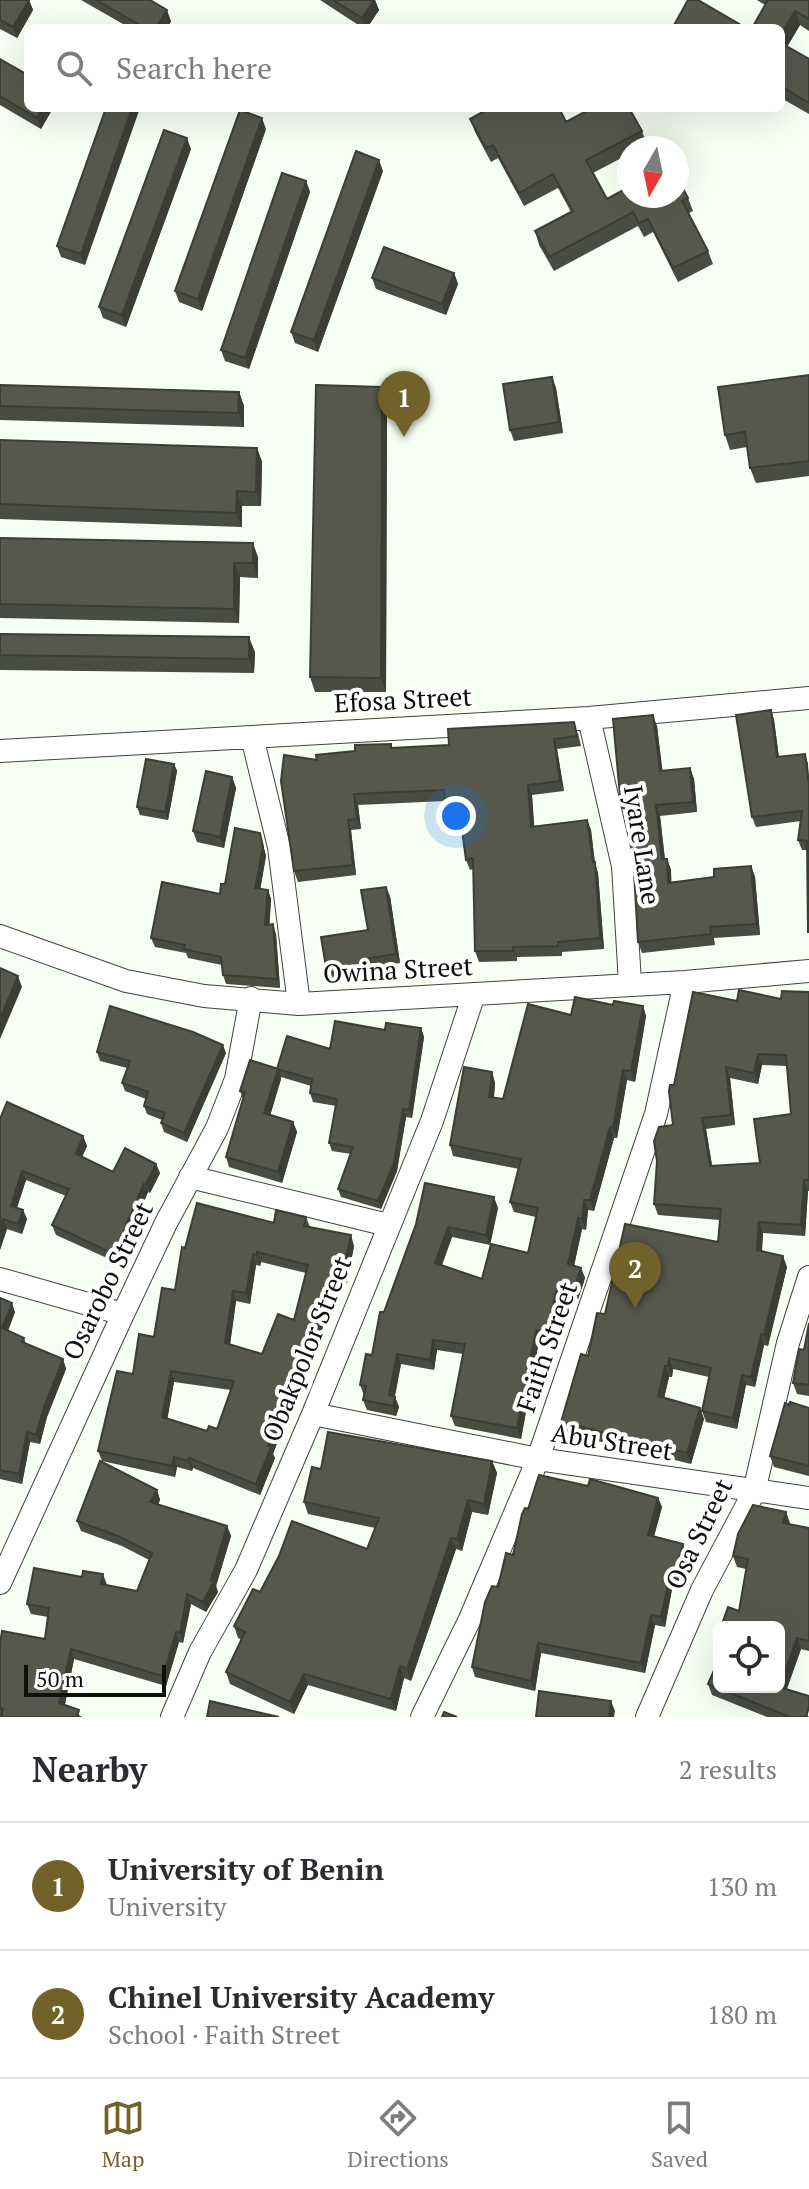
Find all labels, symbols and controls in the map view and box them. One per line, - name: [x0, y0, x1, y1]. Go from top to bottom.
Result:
- search box: [24, 24, 785, 112]
- icon: search: [52, 46, 96, 90]
- text: Search here: [116, 48, 272, 88]
- north arrow: [617, 136, 689, 208]
- pin: 1: [378, 371, 430, 437]
- street label: Efosa Street: [333, 678, 473, 720]
- street label: Iyare Lane: [617, 783, 669, 907]
- your location: [436, 796, 476, 836]
- street label: Owina Street: [322, 948, 474, 990]
- street label: Osarobo Street: [54, 1195, 160, 1365]
- pin: 2: [609, 1242, 661, 1308]
- street label: Obakpolor Street: [253, 1251, 359, 1446]
- street label: Faith Street: [508, 1277, 584, 1416]
- street label: Abu Street: [549, 1415, 676, 1467]
- street label: Osa Street: [657, 1472, 740, 1595]
- map controls: [713, 1621, 785, 1693]
- button: locate: [713, 1621, 785, 1693]
- scale bar: [24, 1661, 166, 1697]
- text: 50 m: [36, 1664, 84, 1693]
- text: Nearby: [32, 1747, 147, 1792]
- text: 2 results: [679, 1752, 777, 1786]
- text: University of Benin: [108, 1849, 384, 1889]
- text: 1: [51, 1869, 65, 1903]
- text: 130 m: [707, 1869, 777, 1903]
- text: University: [108, 1889, 226, 1923]
- text: Chinel University Academy: [108, 1977, 494, 2017]
- text: 2: [51, 1997, 65, 2031]
- text: 180 m: [707, 1997, 777, 2031]
- text: School · Faith Street: [108, 2017, 340, 2051]
- tab: Map: [101, 2096, 145, 2173]
- tab: Directions: [347, 2096, 449, 2173]
- tab: Saved: [651, 2096, 708, 2173]

